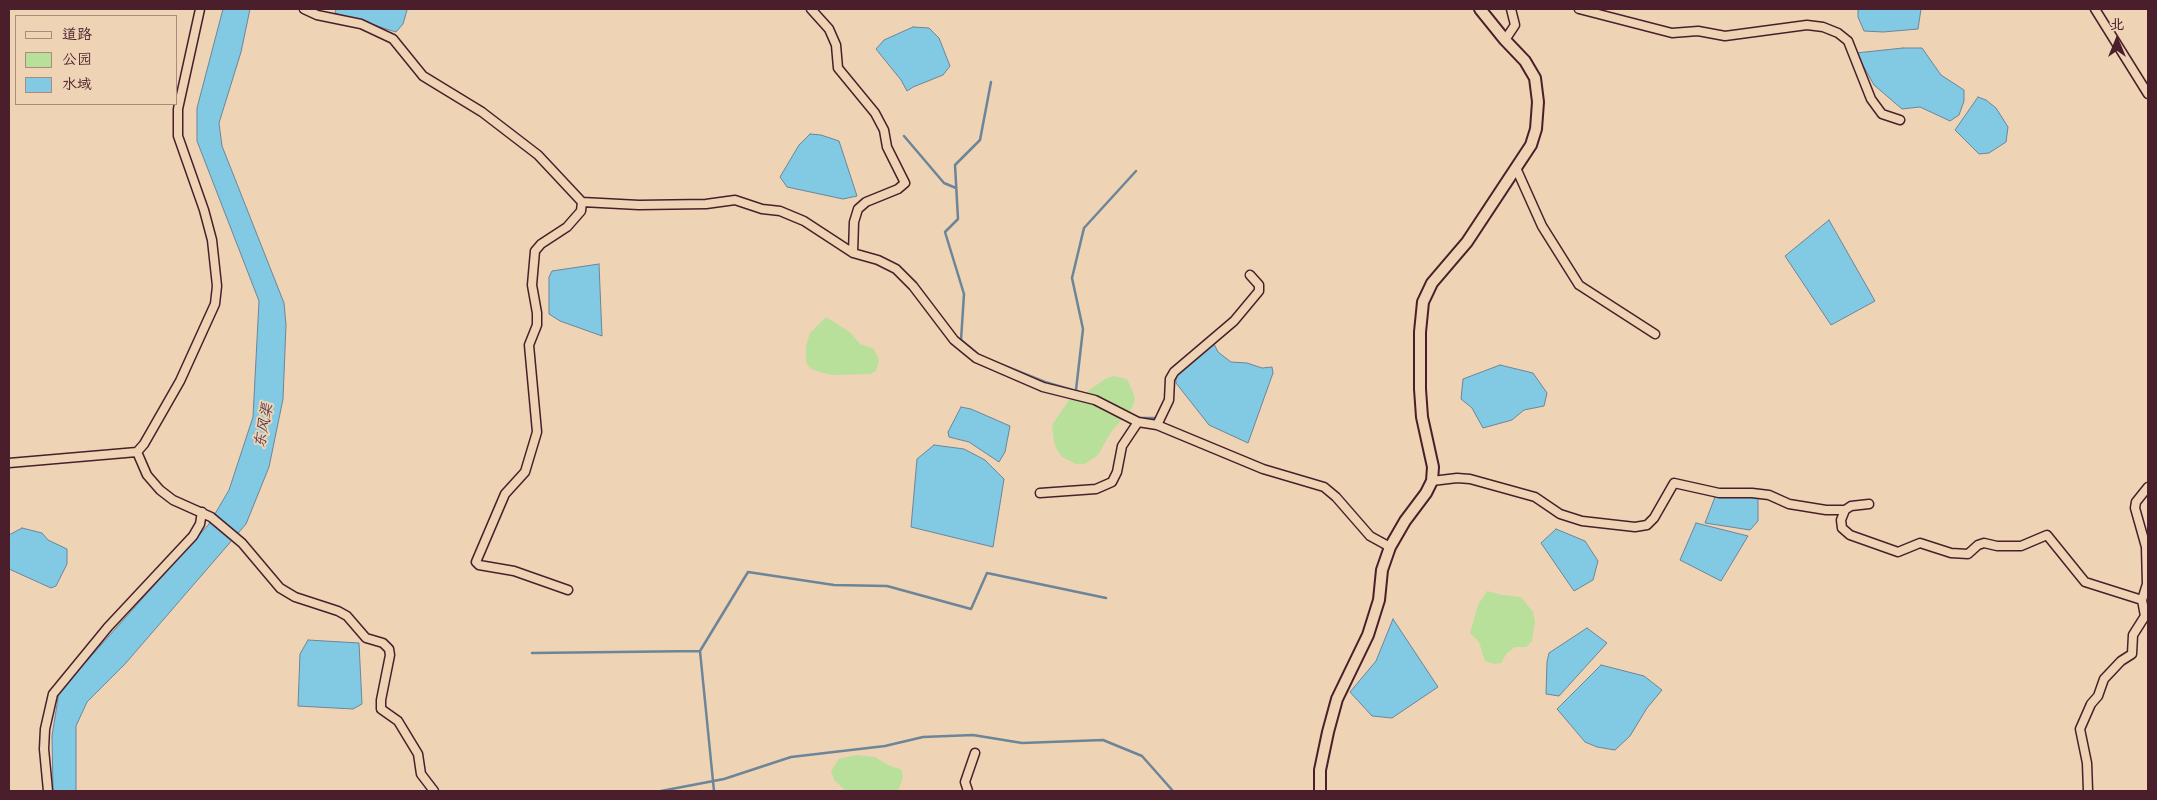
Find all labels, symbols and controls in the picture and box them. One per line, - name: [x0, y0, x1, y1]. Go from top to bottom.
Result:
- legend: [15, 15, 178, 105]
- north arrow: [2092, 15, 2142, 65]
- text: 北: [2110, 15, 2124, 35]
- text: 道路: [62, 24, 92, 45]
- text: 公园: [62, 49, 92, 70]
- text: 水域: [62, 74, 92, 95]
- water label: 东风渠: [252, 402, 278, 450]

